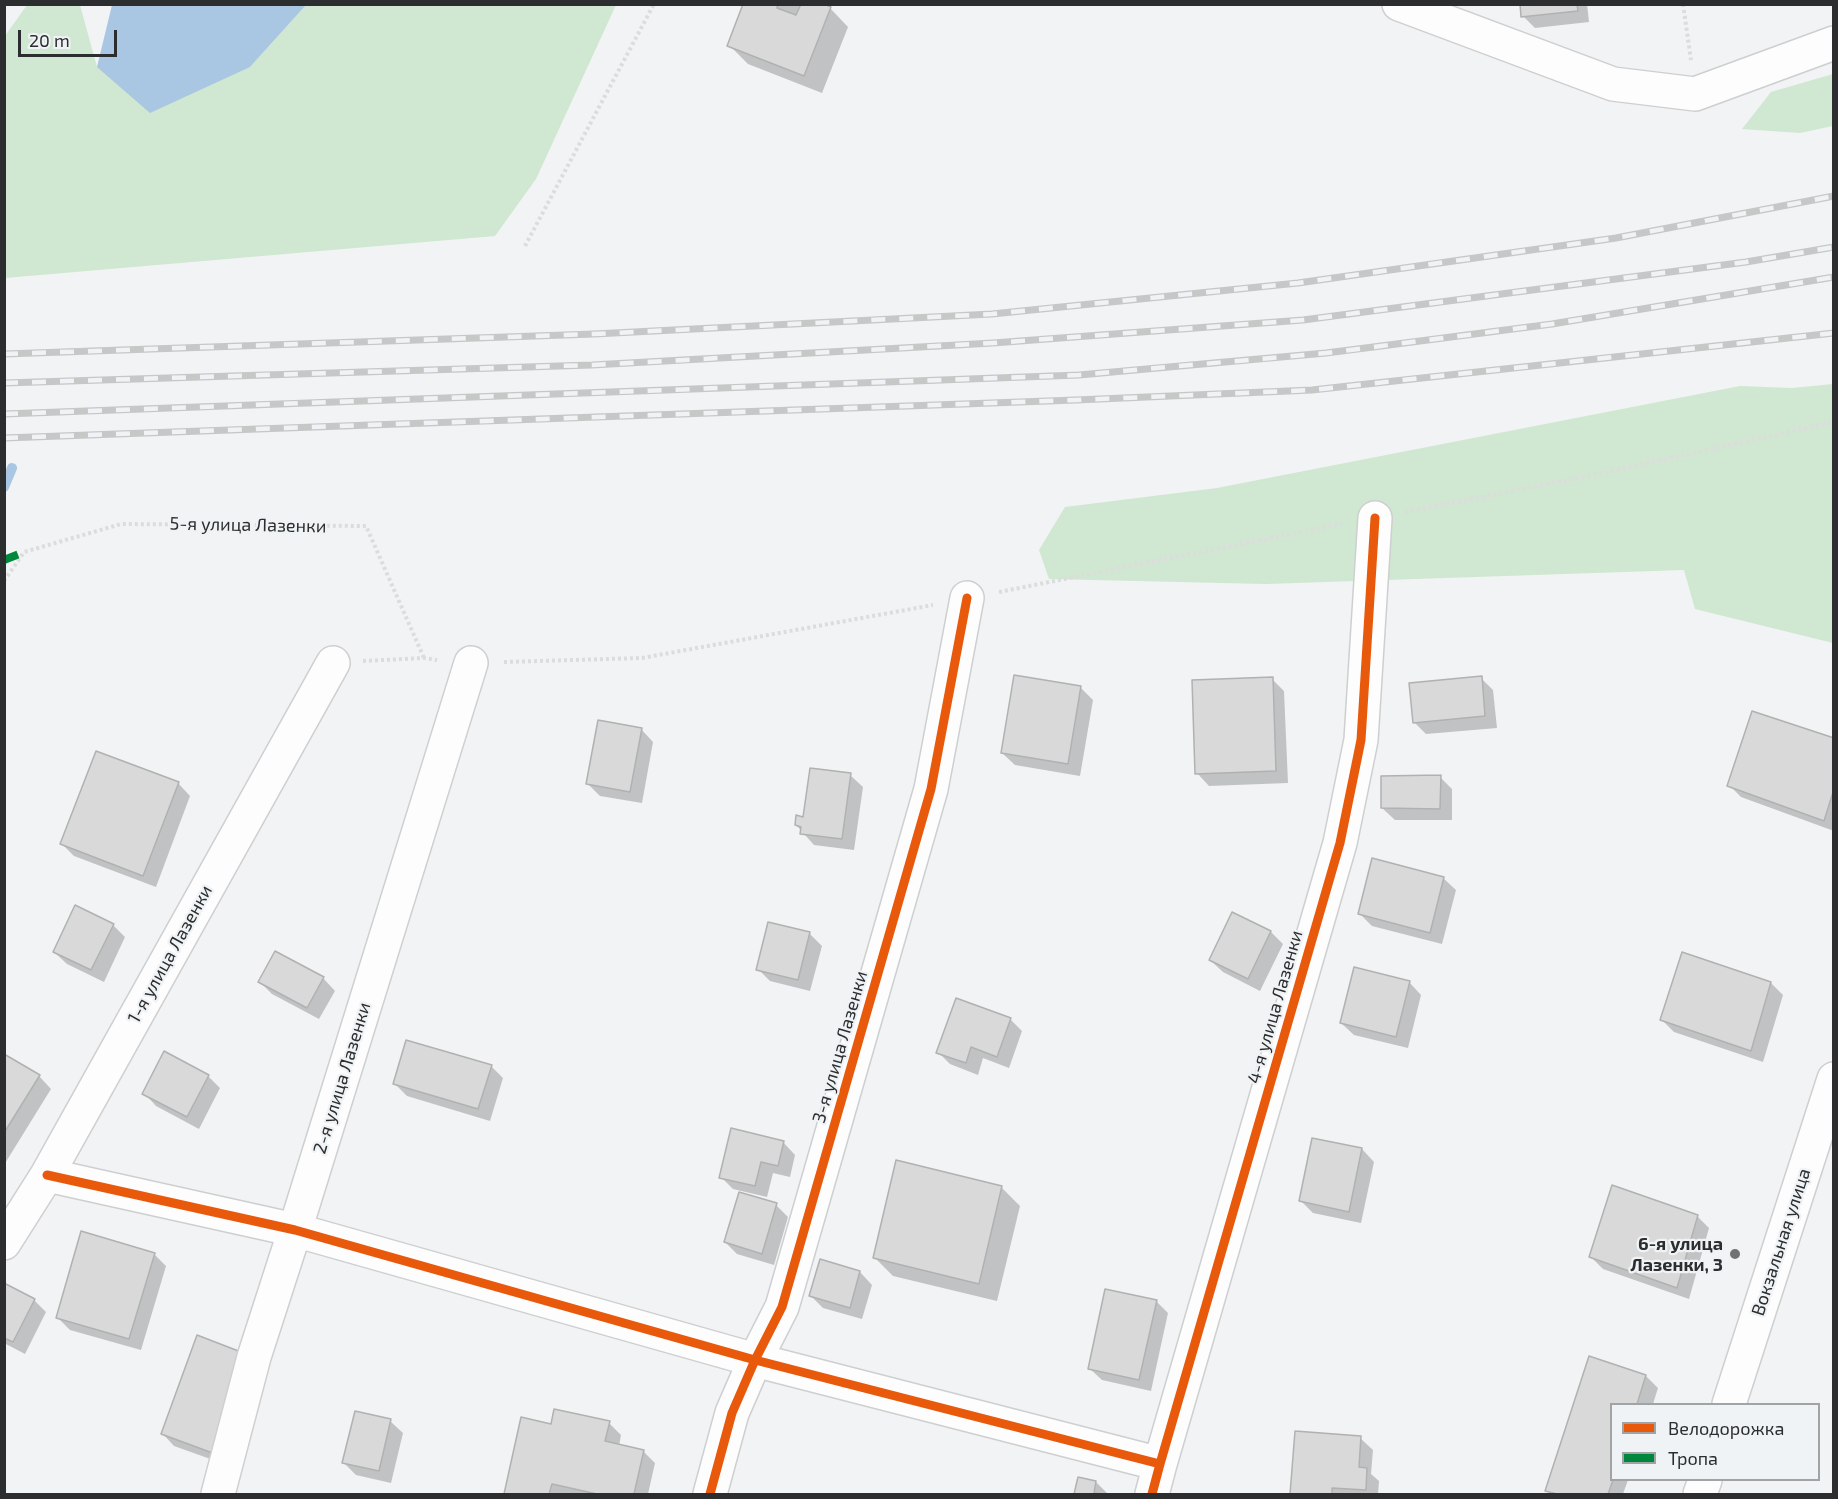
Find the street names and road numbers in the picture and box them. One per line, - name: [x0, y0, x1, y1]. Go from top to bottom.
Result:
- street label: 5-я улица Лазенки: [169, 513, 327, 537]
- street label: 1-я улица Лазенки: [123, 881, 217, 1027]
- street label: 4-я улица Лазенки: [1243, 928, 1307, 1086]
- street label: 3-я улица Лазенки: [808, 968, 872, 1126]
- street label: 2-я улица Лазенки: [309, 1000, 375, 1156]
- street label: Вокзальная улица: [1747, 1166, 1815, 1318]

